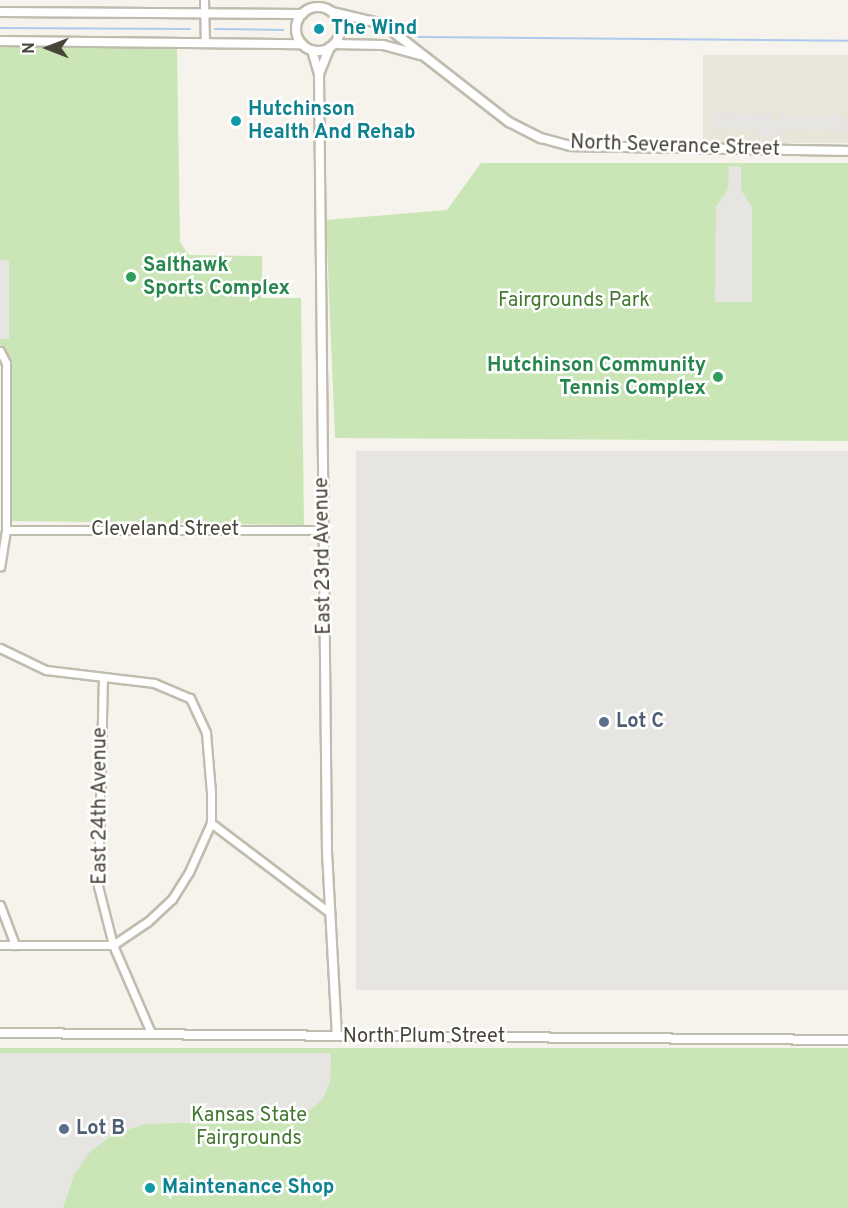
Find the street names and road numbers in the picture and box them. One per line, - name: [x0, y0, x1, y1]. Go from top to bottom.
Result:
- street label: North Severance Street: [570, 131, 780, 163]
- street label: East 23rd Avenue: [311, 477, 337, 635]
- street label: Cleveland Street: [91, 518, 239, 542]
- street label: East 24th Avenue: [89, 727, 113, 885]
- street label: North Plum Street: [343, 1025, 505, 1049]

